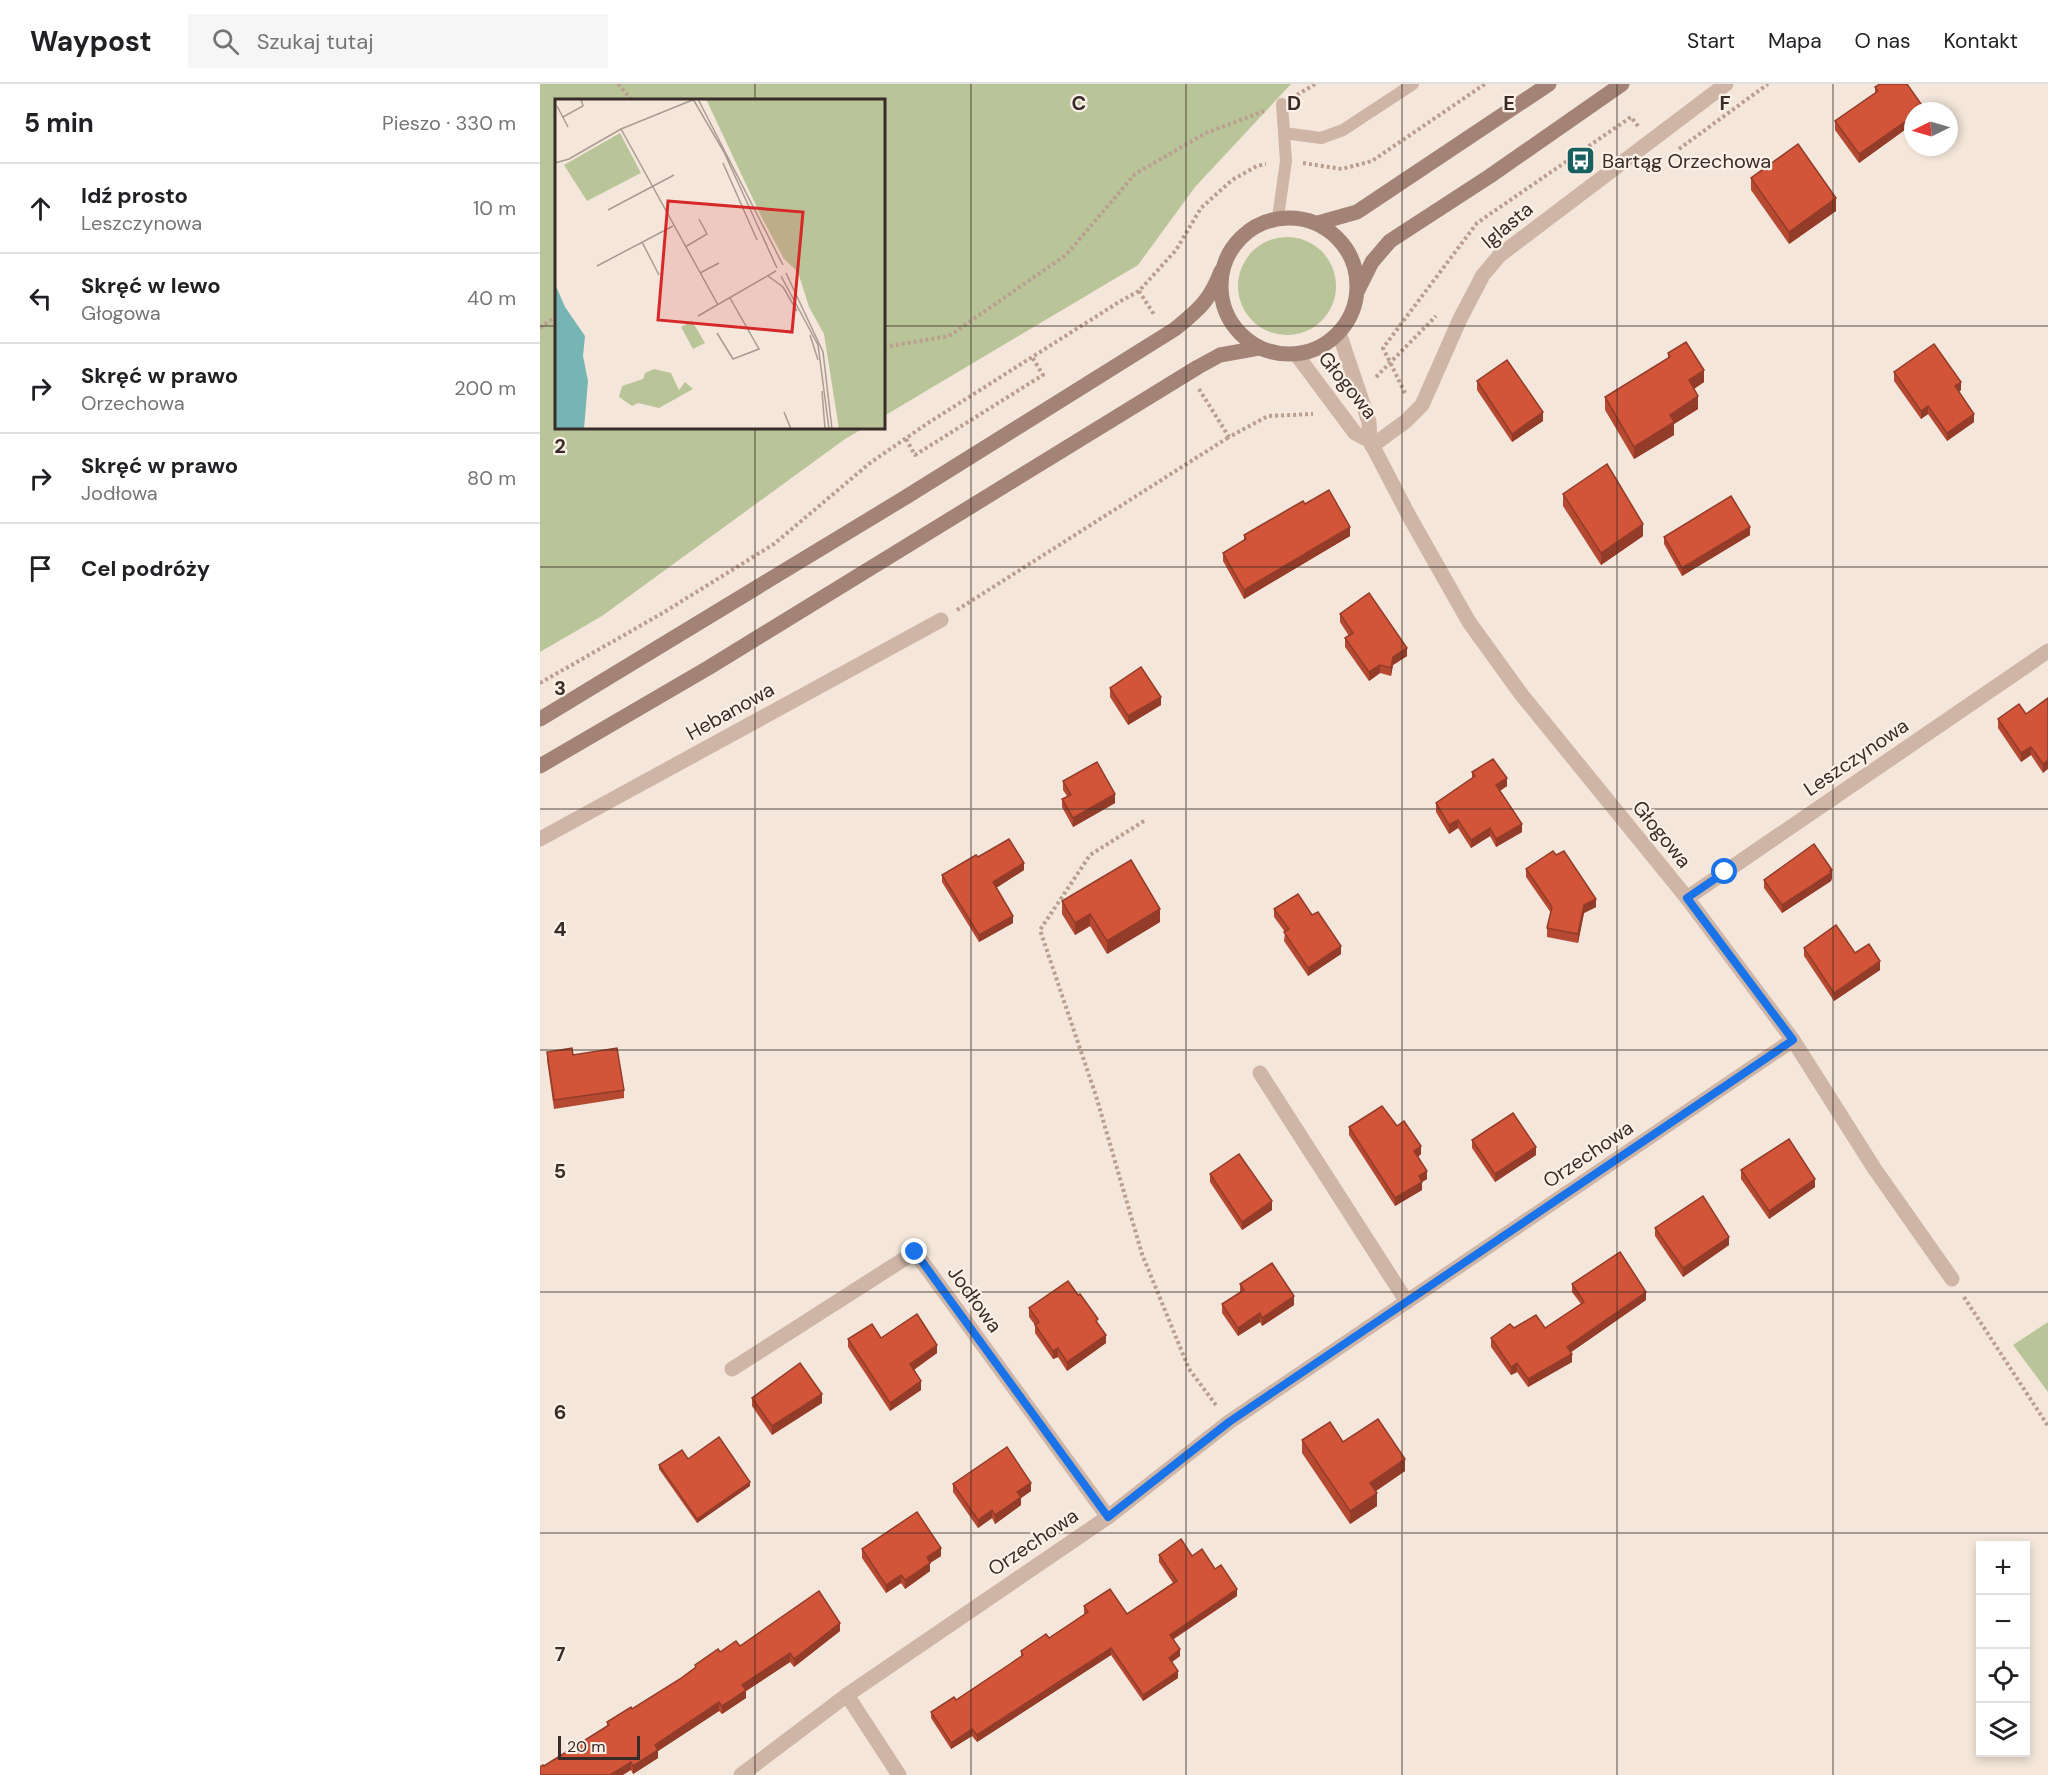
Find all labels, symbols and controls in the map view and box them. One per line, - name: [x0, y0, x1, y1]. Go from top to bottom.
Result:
- search box: [188, 14, 608, 68]
- text: Waypost: [30, 23, 152, 60]
- icon: search: [209, 25, 242, 58]
- text: Szukaj tutaj: [257, 27, 373, 56]
- text: Start: [1687, 27, 1735, 55]
- text: Mapa: [1768, 27, 1822, 55]
- text: O nas: [1855, 27, 1910, 55]
- text: Kontakt: [1943, 27, 2018, 55]
- text: C: [1072, 90, 1086, 116]
- text: D: [1287, 90, 1301, 116]
- text: E: [1503, 90, 1515, 116]
- text: F: [1719, 90, 1731, 116]
- inset map: [555, 99, 885, 429]
- north arrow: [1904, 102, 1958, 156]
- text: 5 min: [24, 106, 94, 140]
- text: Pieszo · 330 m: [382, 110, 516, 136]
- bus stop icon: Bartąg Orzechowa: [1565, 145, 1597, 177]
- place label: Bartąg Orzechowa: [1602, 148, 1771, 174]
- text: Idź prosto: [81, 181, 188, 210]
- icon: ahead: [24, 192, 57, 225]
- text: 10 m: [473, 195, 516, 221]
- street label: Iglasta: [1476, 196, 1538, 254]
- text: Leszczynowa: [81, 210, 202, 236]
- text: Skręć w lewo: [81, 271, 221, 300]
- icon: left: [24, 282, 57, 315]
- text: 40 m: [467, 285, 516, 311]
- text: Głogowa: [81, 300, 161, 326]
- street label: Głogowa: [1313, 346, 1383, 424]
- text: Skręć w prawo: [81, 361, 238, 390]
- icon: right: [24, 372, 57, 405]
- text: 200 m: [454, 375, 516, 401]
- text: Orzechowa: [81, 390, 185, 416]
- text: 2: [554, 433, 566, 459]
- text: Skręć w prawo: [81, 451, 238, 480]
- icon: right: [24, 462, 57, 495]
- text: 80 m: [467, 465, 516, 491]
- text: Jodłowa: [81, 480, 158, 506]
- icon: arrive: [24, 552, 57, 585]
- text: Cel podróży: [81, 554, 210, 583]
- text: 3: [554, 675, 566, 701]
- street label: Hebanowa: [681, 676, 779, 746]
- street label: Leszczynowa: [1799, 712, 1913, 802]
- street label: Głogowa: [1627, 795, 1697, 873]
- route start: [1711, 858, 1737, 884]
- text: 4: [554, 916, 567, 942]
- street label: Orzechowa: [1538, 1114, 1638, 1194]
- text: 5: [554, 1158, 566, 1184]
- route end: [901, 1238, 927, 1264]
- street label: Jodłowa: [942, 1260, 1008, 1338]
- text: 6: [554, 1399, 566, 1425]
- street label: Orzechowa: [983, 1502, 1083, 1582]
- map controls: [1976, 1541, 2030, 1757]
- button: +: [1976, 1541, 2030, 1595]
- button: −: [1976, 1595, 2030, 1649]
- text: 7: [555, 1641, 566, 1667]
- button: locate: [1976, 1649, 2030, 1703]
- button: layers: [1976, 1703, 2030, 1757]
- scale bar: [558, 1733, 640, 1760]
- text: 20 m: [567, 1736, 606, 1757]

